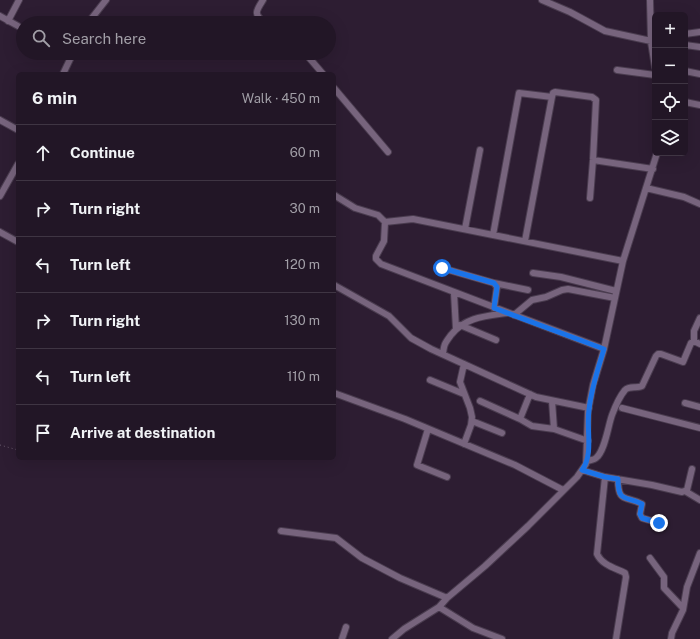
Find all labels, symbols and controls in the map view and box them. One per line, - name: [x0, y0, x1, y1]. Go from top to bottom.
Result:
- map controls: [652, 12, 688, 156]
- button: +: [652, 12, 688, 48]
- search box: [16, 16, 336, 60]
- icon: search: [30, 27, 52, 49]
- text: Search here: [62, 30, 146, 47]
- button: −: [652, 48, 688, 84]
- button: locate: [652, 84, 688, 120]
- text: 6 min: [32, 88, 77, 108]
- text: Walk · 450 m: [242, 91, 320, 106]
- button: layers: [652, 120, 688, 156]
- icon: ahead: [32, 142, 54, 164]
- text: Continue: [70, 144, 135, 161]
- text: 60 m: [290, 145, 320, 160]
- icon: right: [32, 198, 54, 220]
- text: Turn right: [70, 200, 140, 217]
- text: 30 m: [290, 201, 320, 216]
- icon: left: [32, 254, 54, 276]
- text: Turn left: [70, 256, 131, 273]
- text: 120 m: [285, 257, 320, 272]
- route start: [433, 259, 451, 277]
- icon: right: [32, 310, 54, 332]
- text: Turn right: [70, 312, 140, 329]
- text: 130 m: [284, 313, 320, 328]
- icon: left: [32, 366, 54, 388]
- text: Turn left: [70, 368, 131, 385]
- text: 110 m: [287, 369, 320, 384]
- icon: arrive: [32, 422, 54, 444]
- text: Arrive at destination: [70, 424, 215, 441]
- route end: [650, 514, 668, 532]

